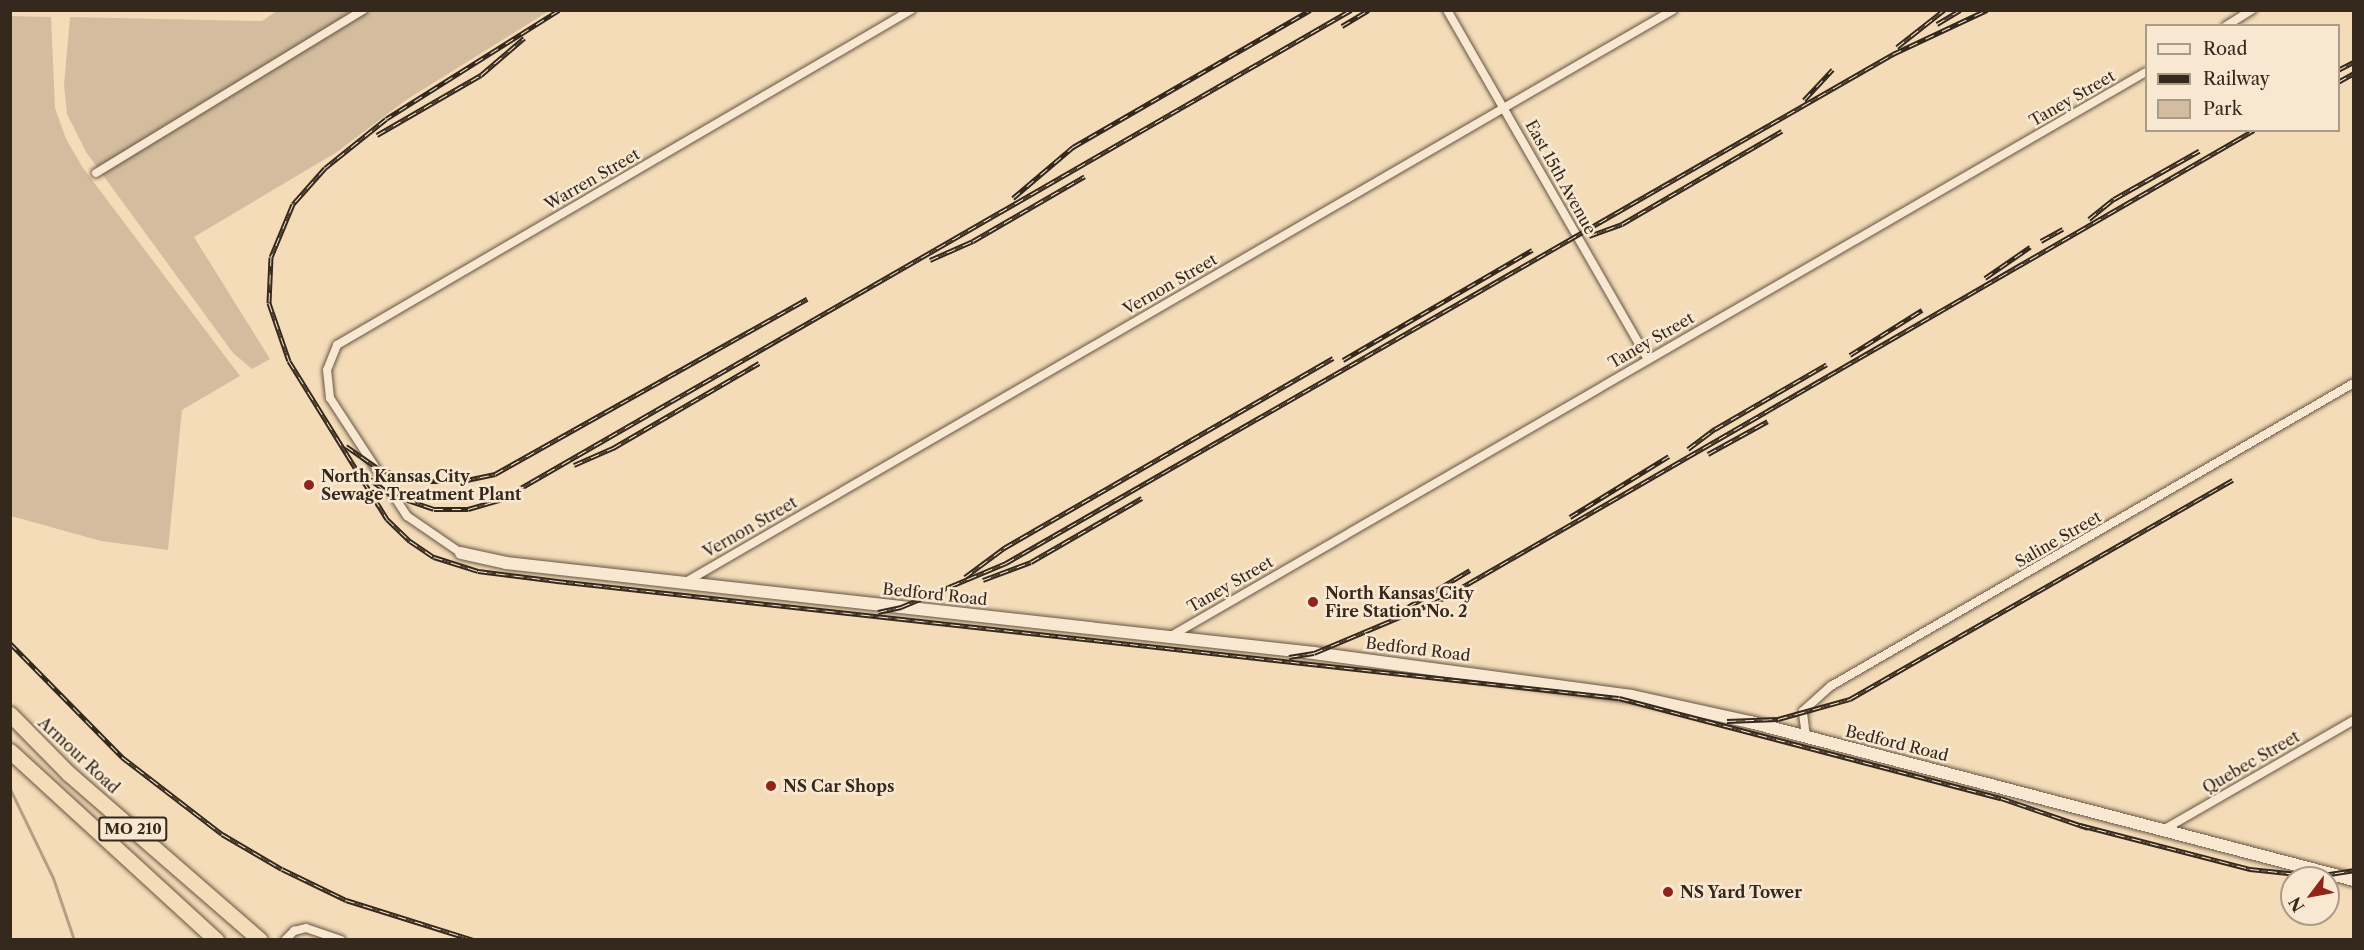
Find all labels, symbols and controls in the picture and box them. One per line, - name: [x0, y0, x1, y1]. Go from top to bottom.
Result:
- legend: [2145, 24, 2340, 132]
- text: Road: [2203, 38, 2248, 60]
- street label: Taney Street: [2026, 66, 2118, 130]
- text: Railway: [2203, 68, 2270, 90]
- text: Park: [2203, 98, 2242, 120]
- street label: East 15th Avenue: [1521, 116, 1601, 238]
- street label: Warren Street: [541, 144, 643, 214]
- street label: Vernon Street: [1120, 249, 1220, 319]
- street label: Taney Street: [1605, 308, 1697, 372]
- place label: North Kansas City Sewage Treatment Plant: [321, 466, 522, 504]
- marker: North Kansas City Sewage Treatment Plant: [302, 478, 316, 492]
- street label: Vernon Street: [700, 492, 800, 562]
- street label: Saline Street: [2012, 507, 2104, 571]
- street label: Taney Street: [1184, 552, 1276, 616]
- street label: Bedford Road: [882, 579, 988, 609]
- place label: North Kansas City Fire Station No. 2: [1325, 583, 1474, 621]
- marker: North Kansas City Fire Station No. 2: [1306, 595, 1320, 609]
- street label: Bedford Road: [1365, 633, 1471, 665]
- street label: Armour Road: [35, 713, 123, 797]
- street label: Bedford Road: [1844, 721, 1950, 765]
- street label: Quebec Street: [2199, 727, 2303, 797]
- place label: NS Car Shops: [783, 776, 895, 796]
- marker: NS Car Shops: [764, 779, 778, 793]
- road number: MO 210: [97, 817, 169, 841]
- north arrow: [2280, 866, 2340, 926]
- place label: NS Yard Tower: [1680, 882, 1803, 902]
- marker: NS Yard Tower: [1661, 885, 1675, 899]
- text: N: [2284, 893, 2309, 916]

